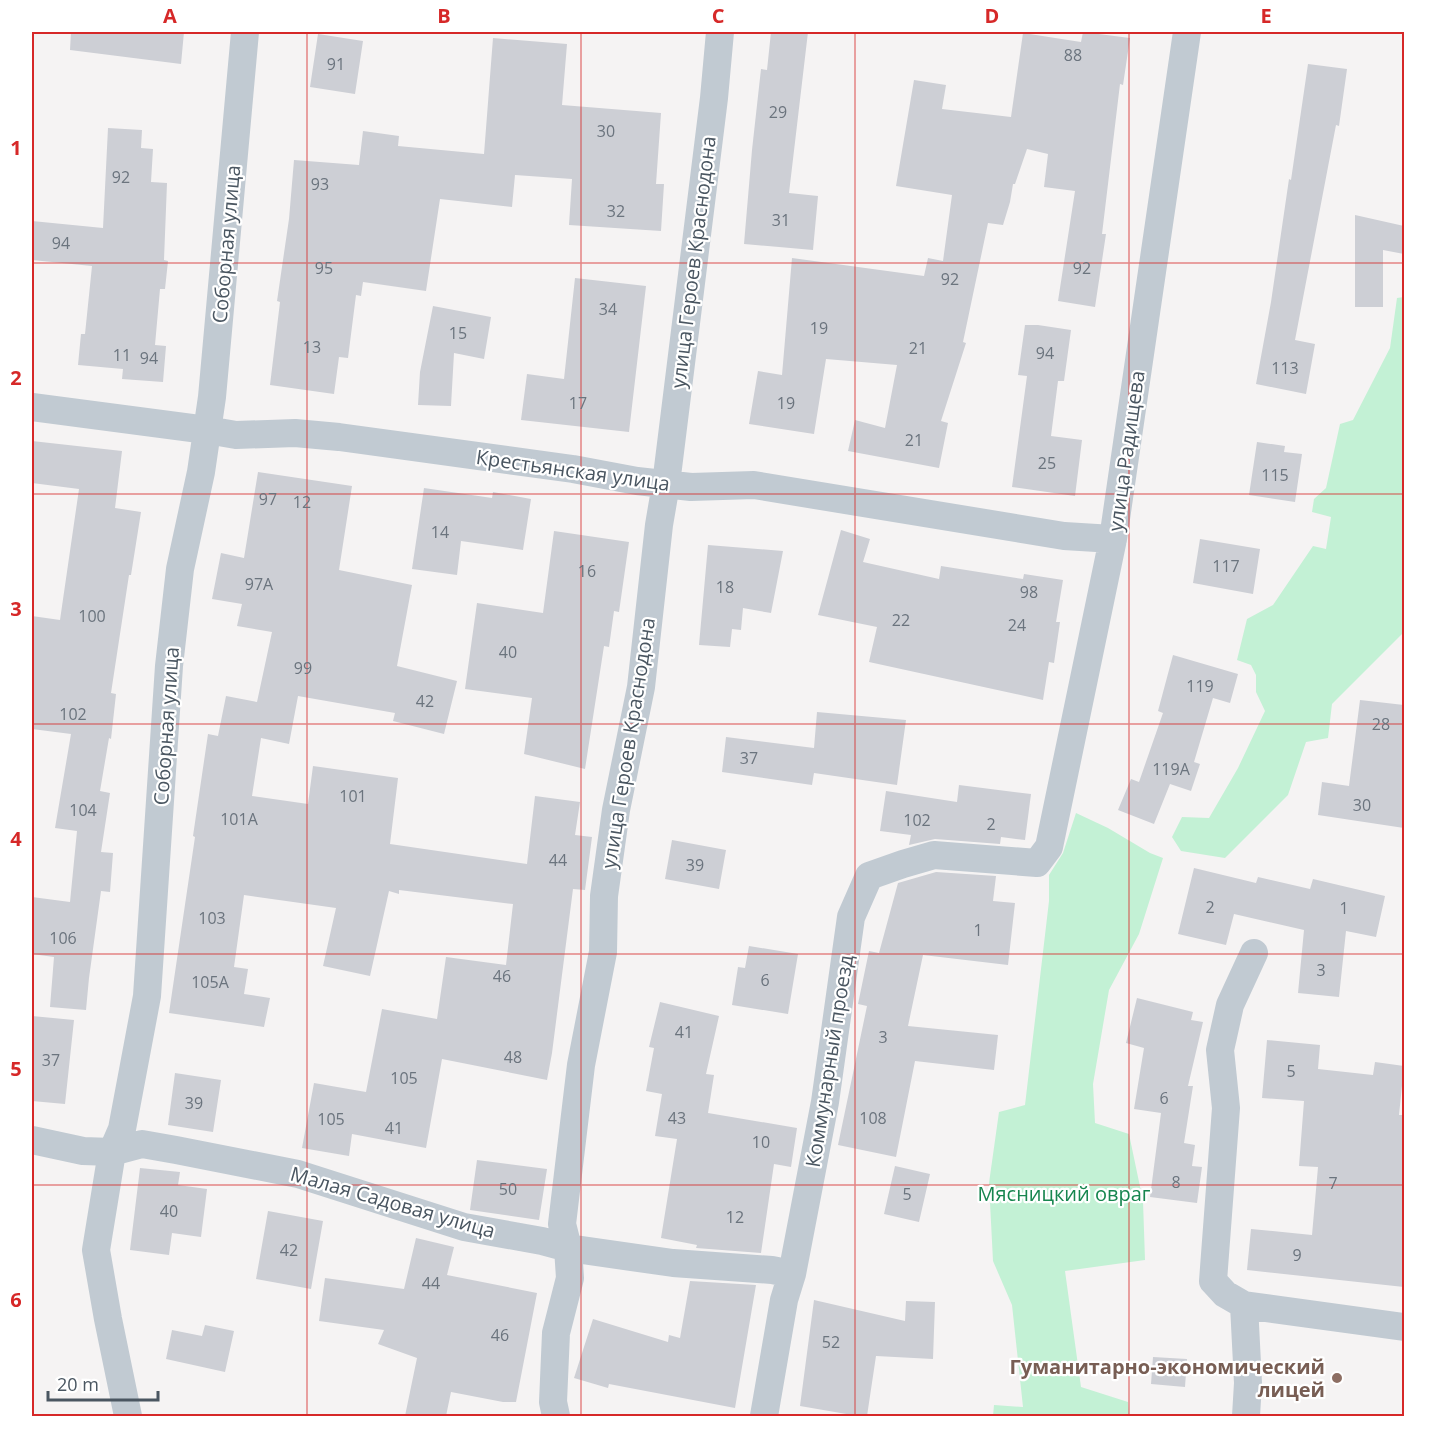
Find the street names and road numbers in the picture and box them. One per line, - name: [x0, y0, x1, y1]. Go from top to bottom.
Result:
- street label: улица Героев Краснодона: [664, 134, 722, 390]
- street label: Соборная улица: [206, 164, 246, 324]
- street label: улица Радищева: [1101, 369, 1151, 533]
- street label: Крестьянская улица: [474, 443, 672, 497]
- street label: улица Героев Краснодона: [595, 615, 661, 871]
- street label: Соборная улица: [147, 646, 185, 806]
- street label: Коммунарный проезд: [799, 952, 859, 1169]
- street label: Малая Садовая улица: [287, 1160, 499, 1244]

